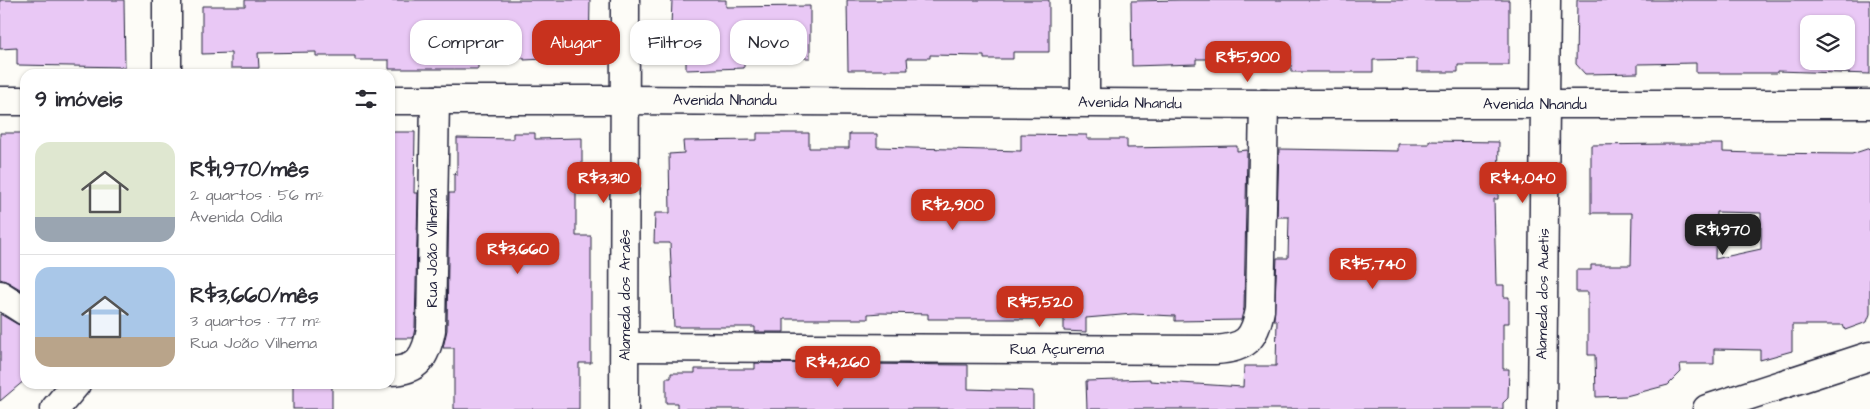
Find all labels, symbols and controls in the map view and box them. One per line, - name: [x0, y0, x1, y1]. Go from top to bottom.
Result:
- map controls: [1800, 15, 1855, 70]
- button: layers: [1800, 15, 1855, 70]
- chip: Comprar: [410, 20, 522, 65]
- chip: Alugar: [532, 20, 620, 65]
- chip: Filtros: [630, 20, 720, 65]
- chip: Novo: [730, 20, 807, 65]
- pin: R$5,900: [1202, 41, 1294, 83]
- text: R$5,900: [1216, 46, 1280, 68]
- text: 9 imóveis: [35, 85, 123, 114]
- icon: filters: [352, 85, 380, 113]
- street label: Avenida Nhandu: [673, 90, 777, 111]
- street label: Avenida Nhandu: [1078, 92, 1182, 114]
- street label: Avenida Nhandu: [1483, 94, 1587, 115]
- text: R$1,970/mês: [190, 155, 309, 184]
- icon: home: [75, 162, 135, 222]
- pin: R$3,310: [558, 162, 650, 204]
- pin: R$4,040: [1477, 162, 1569, 204]
- text: R$3,310: [578, 167, 630, 189]
- text: R$4,040: [1490, 167, 1556, 189]
- text: 2 quartos · 56 m²: [190, 184, 324, 206]
- street label: Rua João Vilhema: [422, 188, 443, 308]
- pin: R$2,900: [907, 188, 999, 231]
- text: R$2,900: [922, 194, 984, 216]
- text: Avenida Odila: [190, 206, 282, 228]
- pin: R$1,970: [1677, 214, 1769, 256]
- text: R$1,970: [1696, 219, 1750, 241]
- street label: Alameda dos Auetis: [1531, 228, 1555, 360]
- street label: Alameda dos Araês: [615, 229, 636, 361]
- pin: R$3,660: [472, 232, 564, 275]
- text: R$3,660: [487, 238, 549, 260]
- pin: R$5,740: [1327, 248, 1419, 290]
- text: R$5,740: [1340, 253, 1406, 275]
- text: R$3,660/mês: [190, 281, 318, 310]
- pin: R$5,520: [994, 286, 1086, 328]
- icon: home: [75, 287, 135, 347]
- text: R$5,520: [1007, 291, 1073, 313]
- text: 3 quartos · 77 m²: [190, 310, 321, 332]
- text: Rua João Vilhema: [190, 332, 317, 354]
- street label: Rua Açurema: [1010, 339, 1105, 360]
- pin: R$4,260: [792, 346, 884, 388]
- text: R$4,260: [806, 351, 870, 373]

